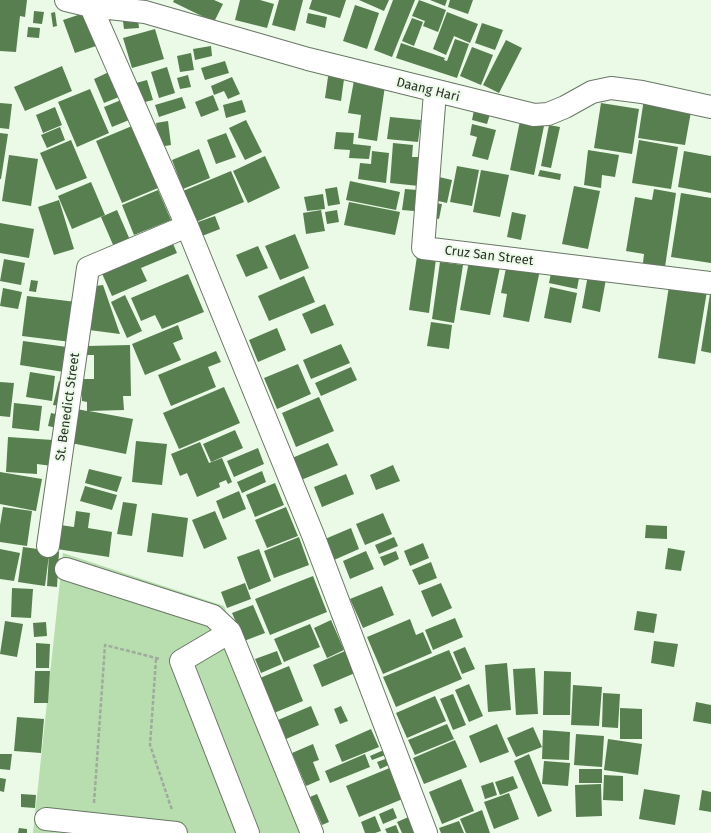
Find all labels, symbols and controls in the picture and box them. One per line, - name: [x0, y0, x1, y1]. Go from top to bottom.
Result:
- street label: Daang Hari: [395, 75, 461, 105]
- street label: Cruz San Street: [444, 243, 534, 269]
- street label: St. Benedict Street: [53, 352, 83, 462]

